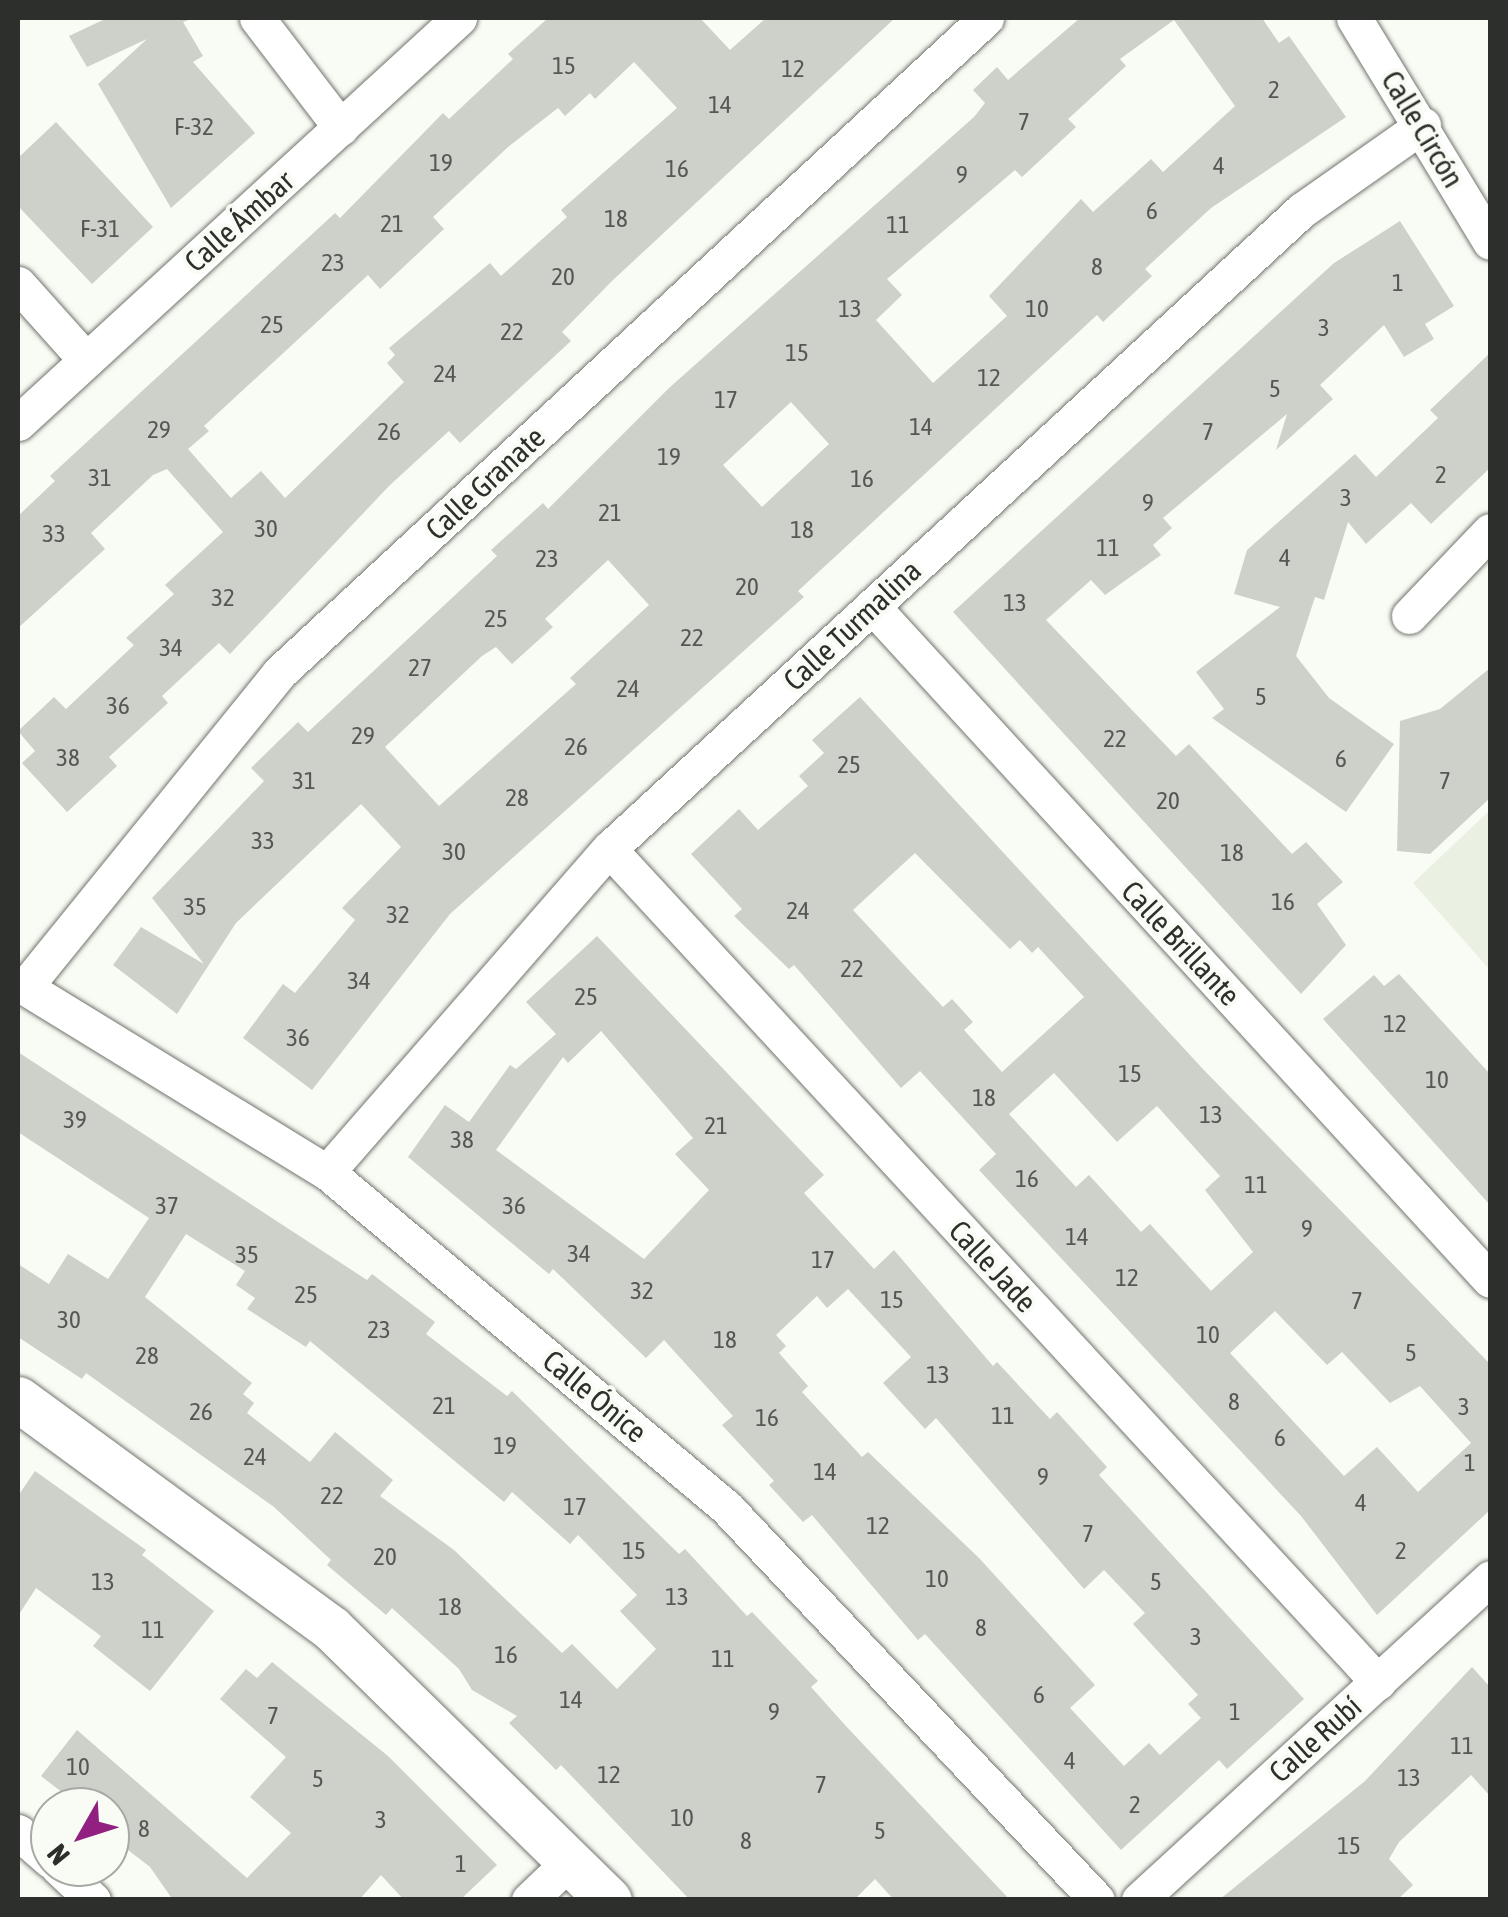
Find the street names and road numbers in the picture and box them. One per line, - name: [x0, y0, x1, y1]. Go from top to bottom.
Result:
- street label: Calle Circón: [1374, 64, 1472, 194]
- street label: Calle Ámbar: [177, 163, 301, 279]
- street label: Calle Granate: [418, 419, 552, 547]
- street label: Calle Turmalina: [776, 552, 928, 698]
- street label: Calle Brillante: [1114, 873, 1248, 1013]
- street label: Calle Jade: [942, 1213, 1044, 1319]
- street label: Calle Ónice: [536, 1342, 654, 1450]
- street label: Calle Rubí: [1262, 1688, 1368, 1790]

